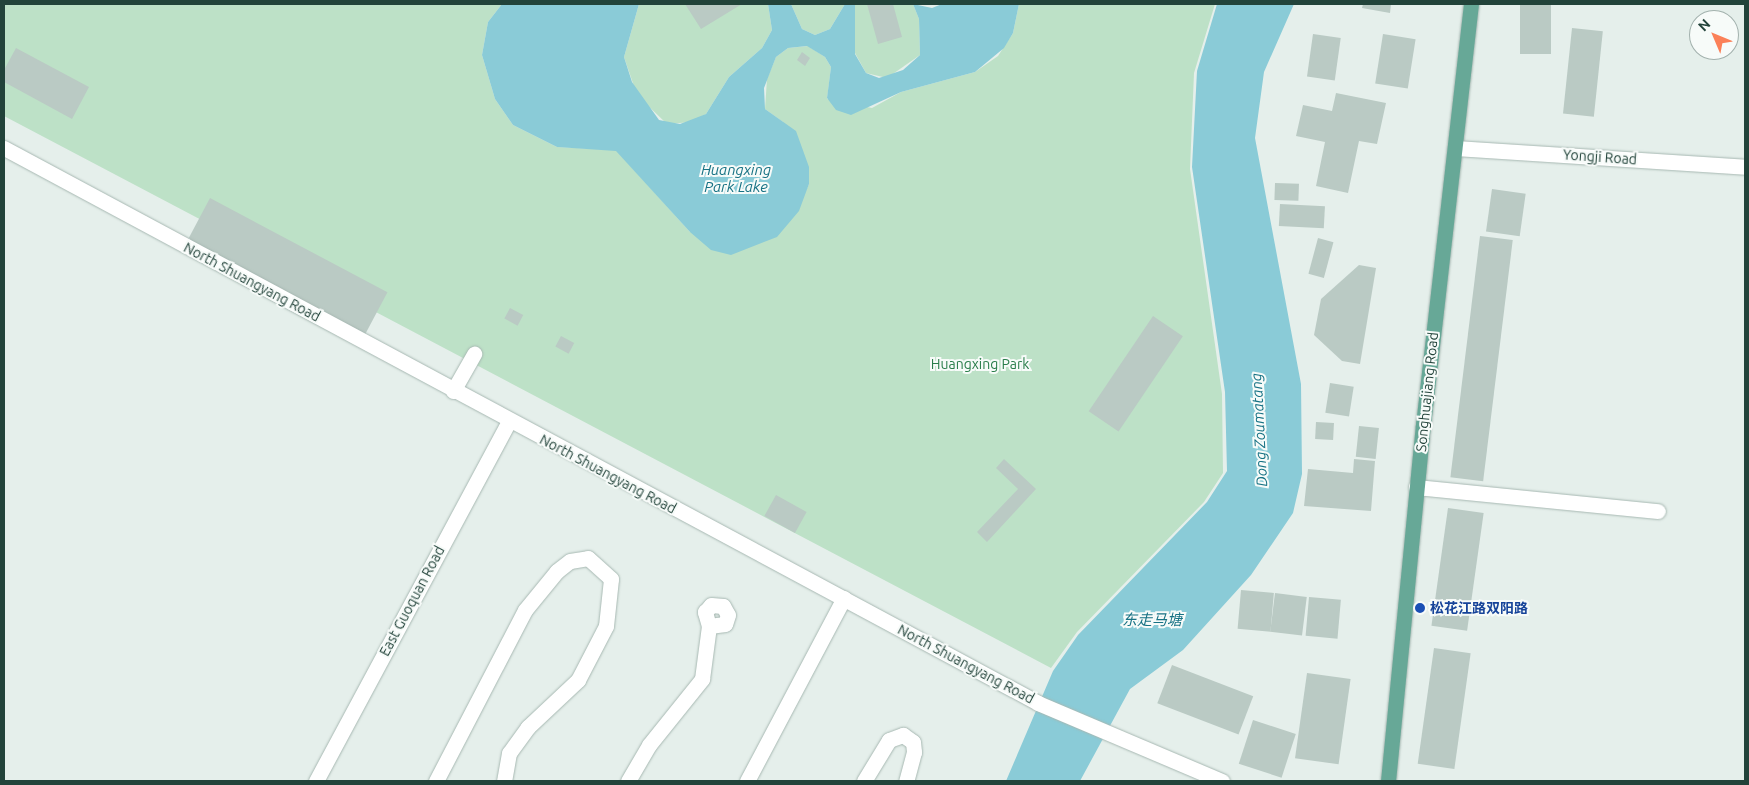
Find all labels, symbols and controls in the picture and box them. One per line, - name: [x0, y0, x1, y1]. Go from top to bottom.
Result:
- north arrow: [1689, 10, 1739, 60]
- text: N: [1695, 16, 1713, 34]
- street label: Yongji Road: [1562, 146, 1638, 168]
- water label: Huangxing Park Lake: [701, 160, 771, 195]
- street label: North Shuangyang Road: [181, 239, 323, 325]
- street label: Songhuajiang Road: [1412, 331, 1442, 453]
- park label: Huangxing Park: [931, 356, 1029, 372]
- water label: Dong Zoumatang: [1247, 373, 1271, 487]
- street label: North Shuangyang Road: [537, 431, 679, 517]
- street label: East Guoquan Road: [376, 543, 448, 659]
- place label: 松花江路双阳路: [1430, 600, 1528, 616]
- marker: 松花江路双阳路: [1414, 602, 1426, 614]
- water label: 东走马塘: [1122, 611, 1182, 629]
- street label: North Shuangyang Road: [895, 621, 1037, 707]

